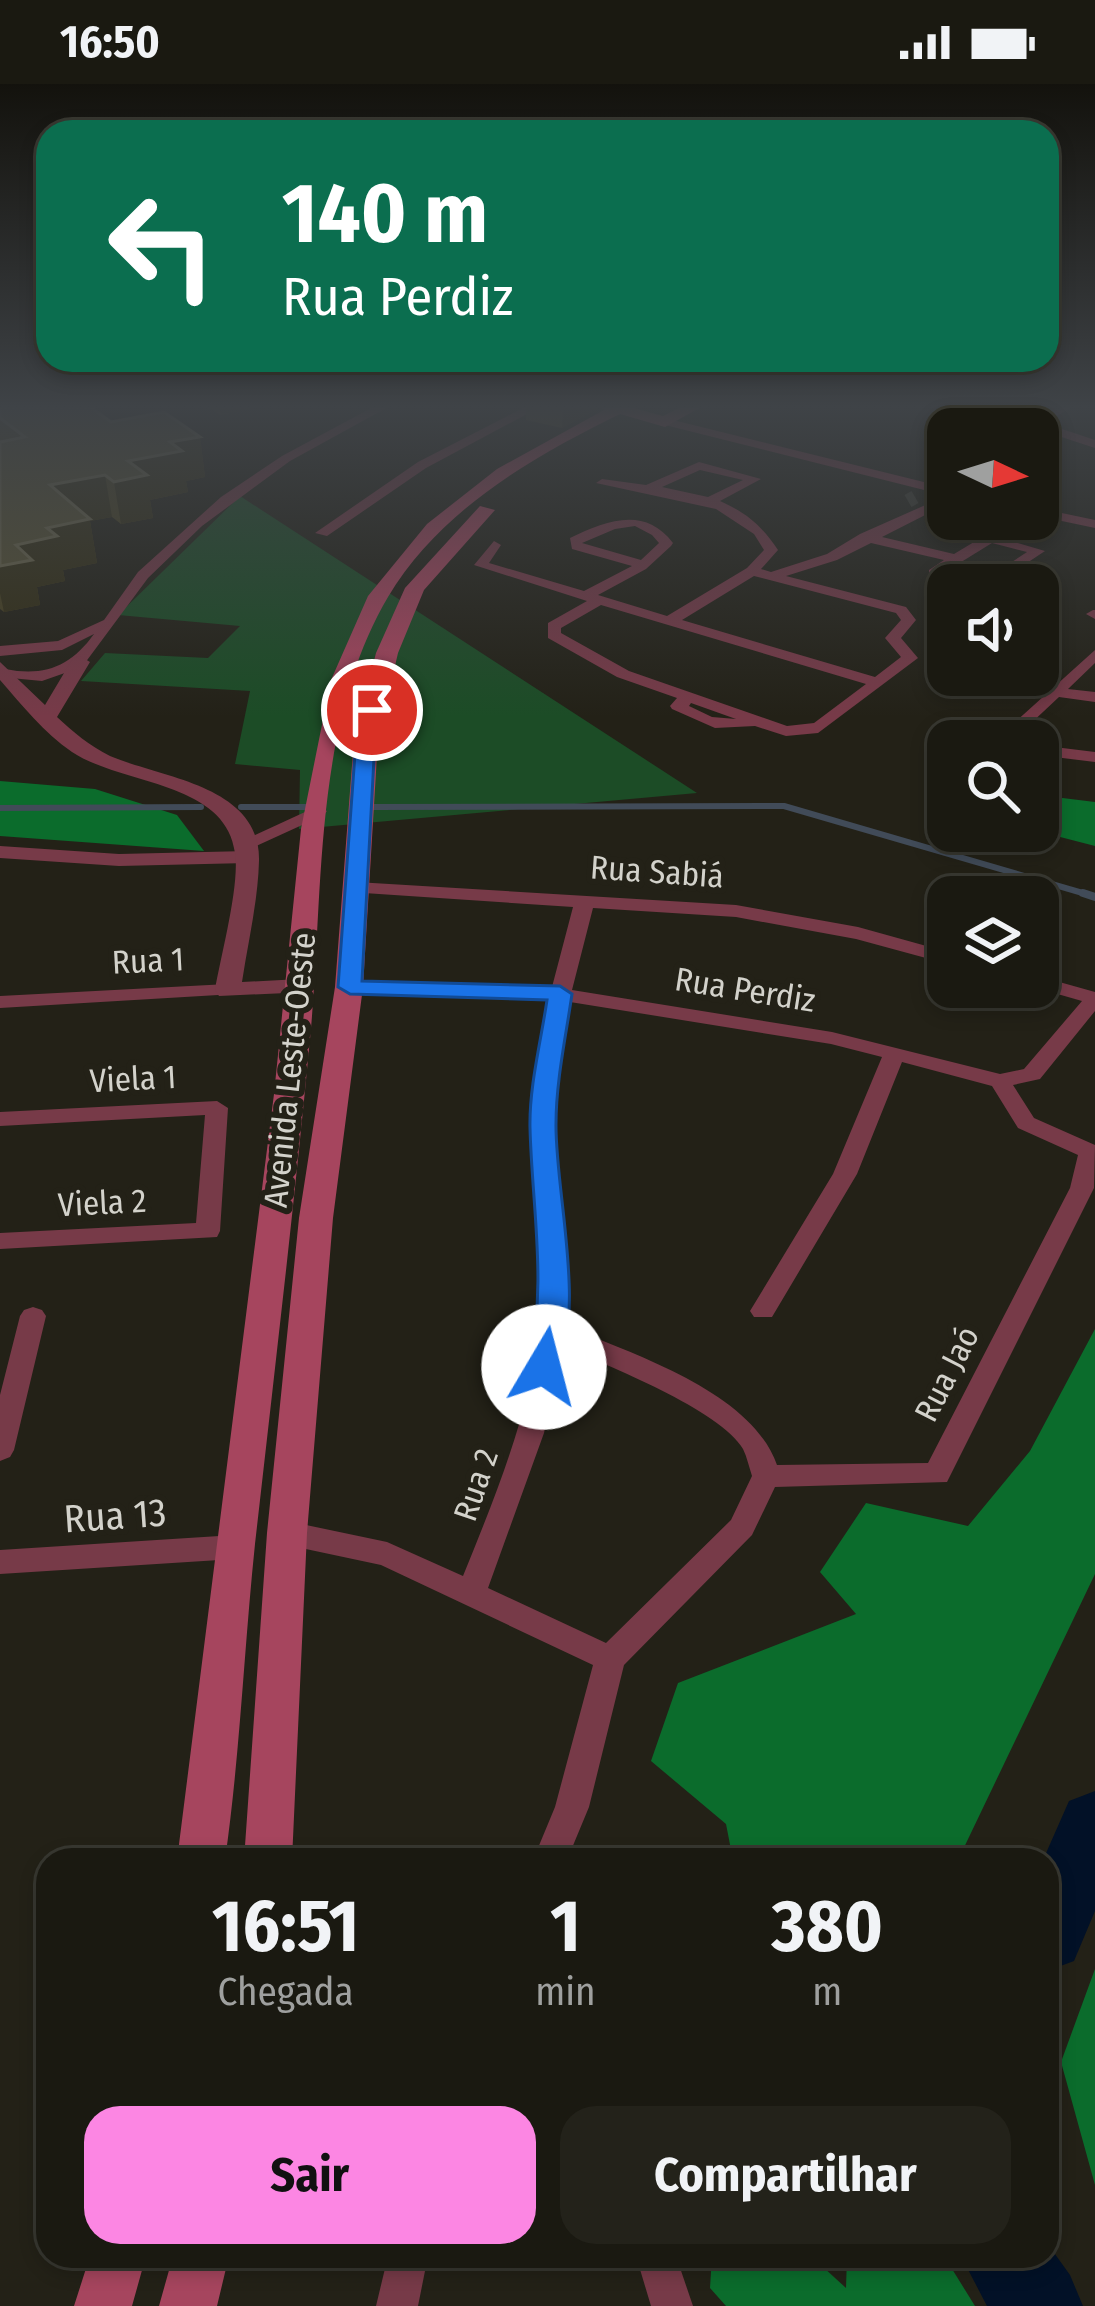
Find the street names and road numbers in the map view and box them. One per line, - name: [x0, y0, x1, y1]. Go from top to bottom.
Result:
- street label: Rua Sabiá: [589, 847, 725, 897]
- street label: Avenida Leste-Oeste: [256, 931, 324, 1209]
- street label: Rua 1: [111, 939, 185, 983]
- street label: Rua Perdiz: [672, 959, 818, 1021]
- street label: Viela 1: [89, 1057, 177, 1101]
- street label: Viela 2: [57, 1181, 147, 1225]
- street label: Rua Jaó: [906, 1320, 988, 1428]
- street label: Rua 2: [445, 1444, 507, 1526]
- street label: Rua 13: [62, 1489, 168, 1543]

